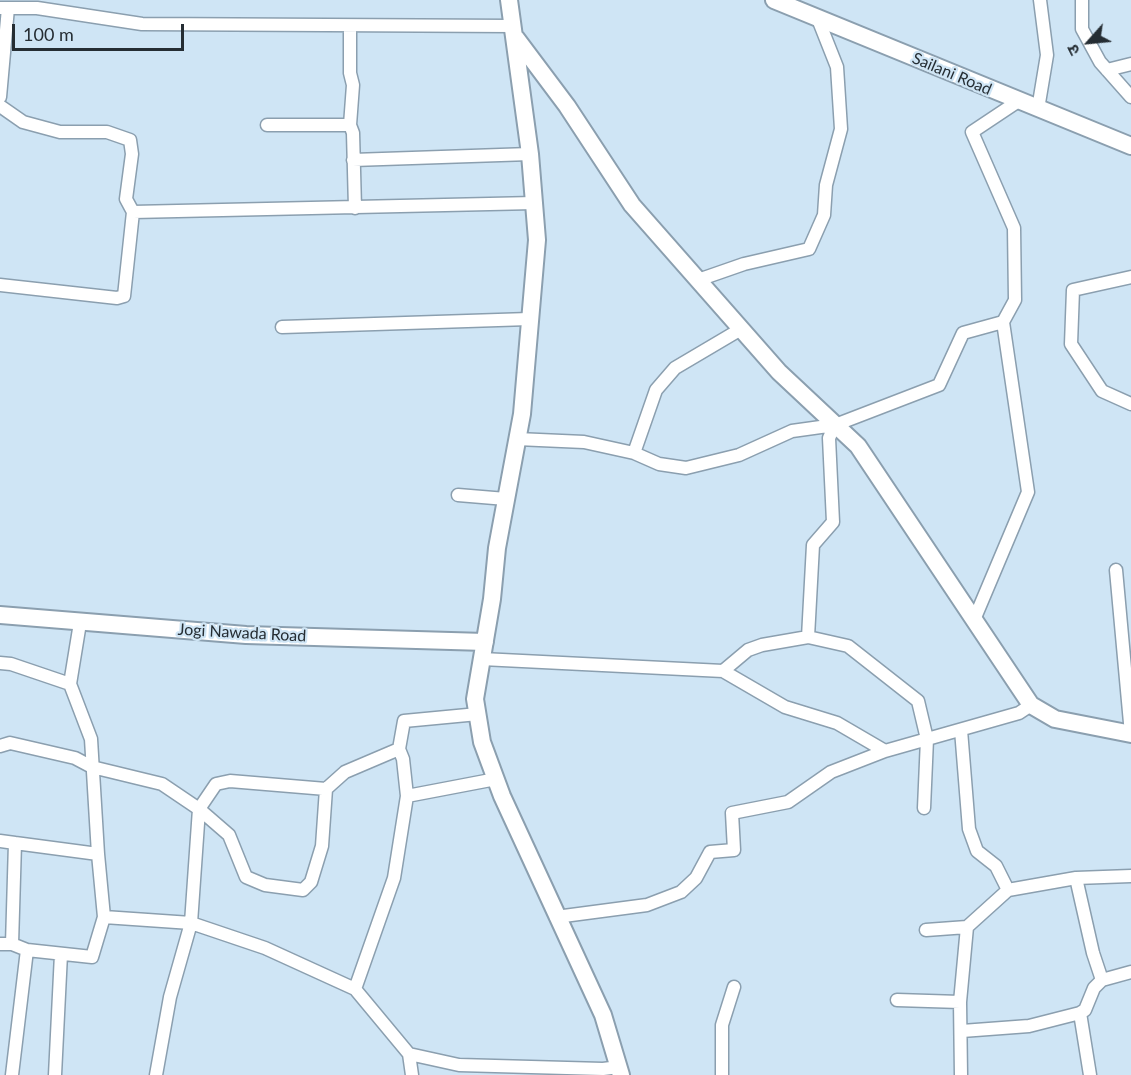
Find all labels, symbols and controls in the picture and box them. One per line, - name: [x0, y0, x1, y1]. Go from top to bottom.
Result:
- scale bar: [15, 12, 188, 50]
- north arrow: [1059, 12, 1119, 72]
- text: 100 m: [23, 23, 74, 45]
- text: उ: [1062, 42, 1083, 59]
- street label: Sailani Road: [909, 49, 995, 99]
- street label: Jogi Nawada Road: [177, 620, 307, 646]

